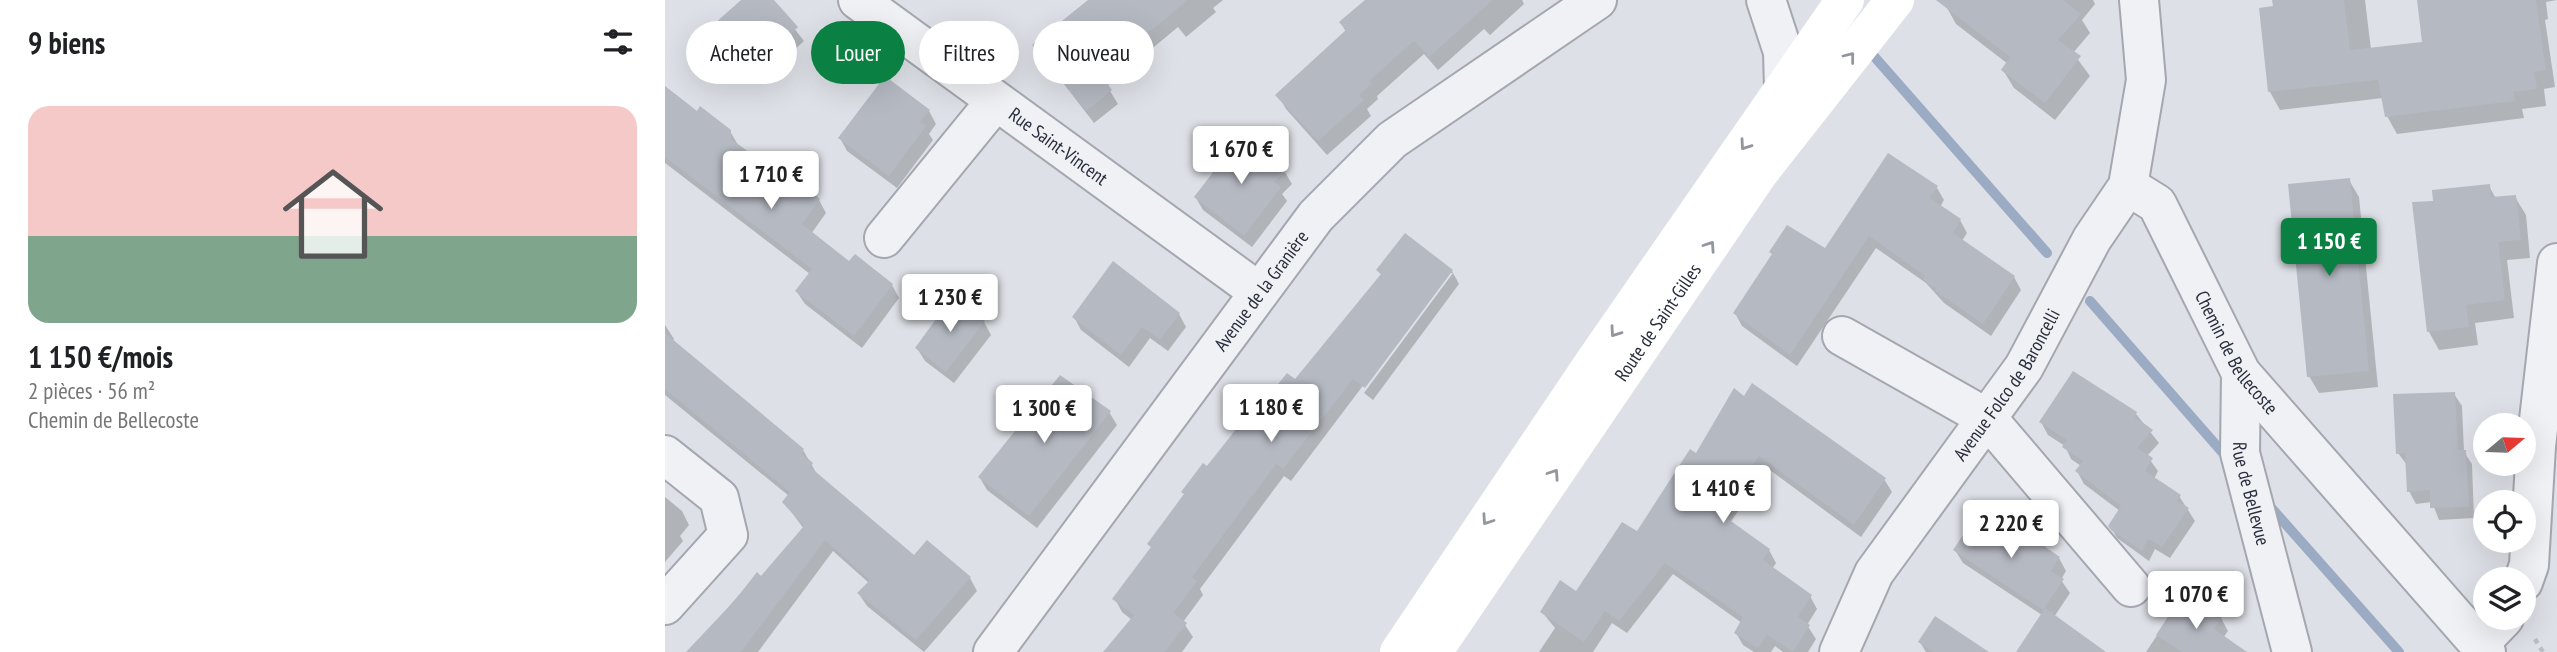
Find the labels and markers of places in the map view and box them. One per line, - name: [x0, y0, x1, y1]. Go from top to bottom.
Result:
- pin: 1 670 €: [1176, 127, 1306, 186]
- pin: 1 710 €: [706, 152, 836, 211]
- pin: 1 150 €: [2264, 218, 2394, 278]
- pin: 1 230 €: [885, 274, 1015, 334]
- pin: 1 180 €: [1206, 384, 1336, 444]
- pin: 1 300 €: [979, 386, 1109, 445]
- pin: 1 410 €: [1658, 466, 1788, 525]
- pin: 2 220 €: [1946, 500, 2076, 560]
- pin: 1 070 €: [2131, 572, 2261, 631]

